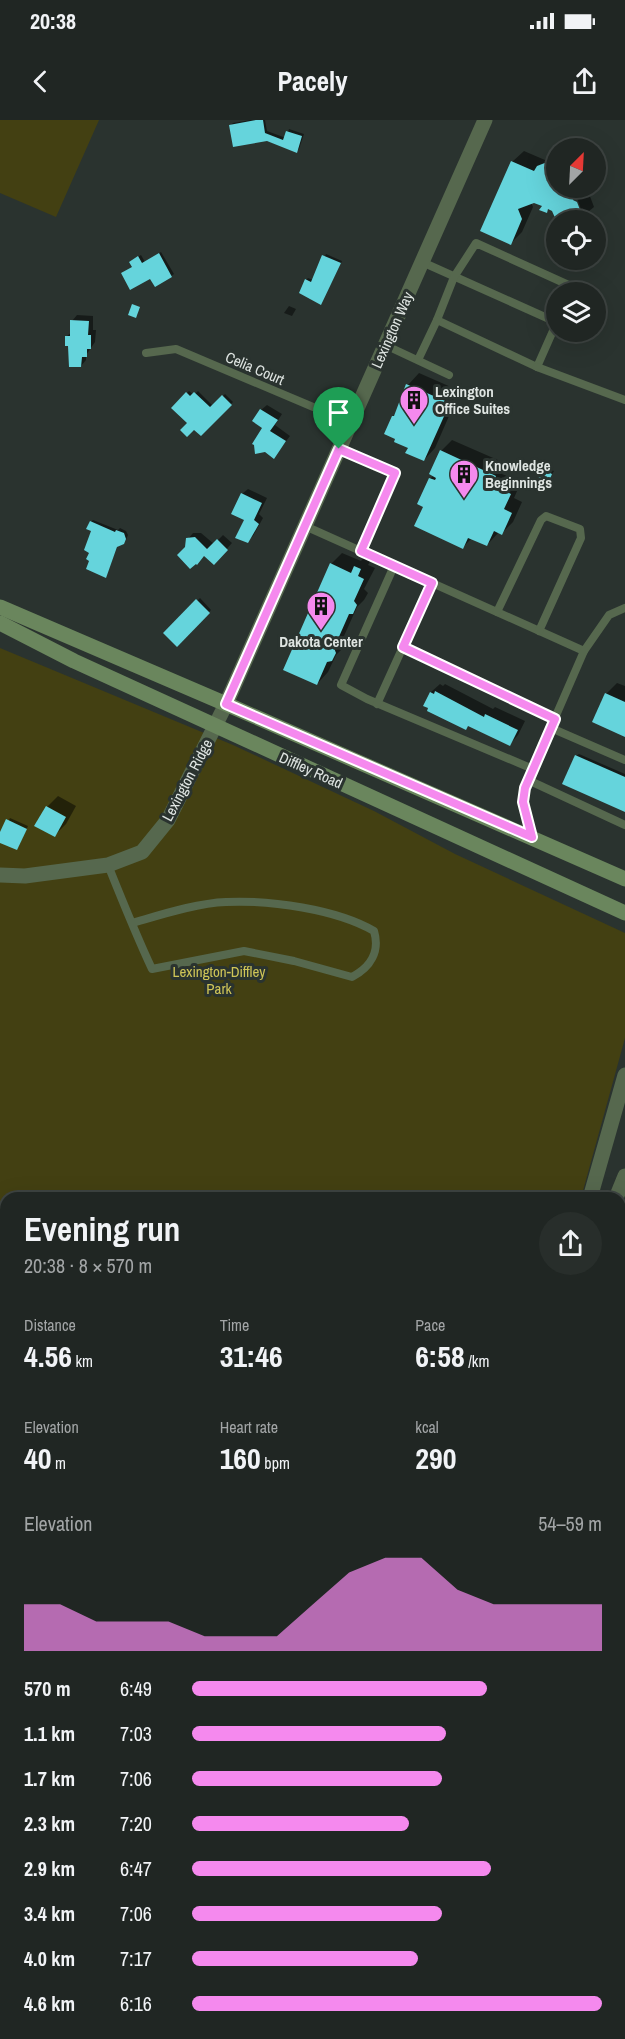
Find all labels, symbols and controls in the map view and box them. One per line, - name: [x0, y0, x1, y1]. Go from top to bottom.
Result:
- text: 20:38: [30, 6, 76, 36]
- text: Pacely: [277, 63, 348, 99]
- icon: back: [24, 65, 57, 98]
- icon: share: [568, 65, 601, 98]
- north arrow: [546, 138, 606, 198]
- map controls: [546, 138, 606, 342]
- button: locate: [546, 210, 606, 270]
- button: layers: [546, 282, 606, 342]
- street label: Lexington Way: [366, 288, 419, 372]
- street label: Celia Court: [222, 346, 288, 390]
- place label: Lexington Office Suites: [435, 381, 510, 419]
- building icon: Lexington Office Suites: [398, 384, 430, 426]
- pin: [313, 387, 364, 449]
- icon: arrive: [322, 396, 355, 429]
- place label: Knowledge Beginnings: [485, 455, 552, 493]
- building icon: Knowledge Beginnings: [448, 458, 480, 500]
- building icon: Dakota Center: [305, 590, 337, 632]
- place label: Dakota Center: [279, 631, 363, 652]
- street label: Lexington Ridge: [157, 735, 218, 825]
- street label: Diffley Road: [276, 747, 346, 793]
- park label: Lexington-Diffley Park: [173, 961, 266, 999]
- text: Evening run: [24, 1207, 180, 1251]
- button: share: [539, 1212, 602, 1275]
- text: 20:38 · 8 × 570 m: [24, 1252, 152, 1279]
- text: Distance: [24, 1314, 76, 1336]
- text: Time: [220, 1314, 249, 1336]
- text: Pace: [415, 1314, 445, 1336]
- text: 4.56: [24, 1336, 72, 1376]
- text: 31:46: [220, 1336, 283, 1376]
- text: 6:58: [415, 1336, 465, 1376]
- text: km: [72, 1350, 93, 1372]
- text: /km: [465, 1350, 489, 1372]
- text: Elevation: [24, 1416, 79, 1438]
- text: Heart rate: [220, 1416, 278, 1438]
- text: kcal: [415, 1416, 439, 1438]
- text: 40: [24, 1438, 51, 1478]
- text: 160: [220, 1438, 261, 1478]
- text: 290: [415, 1438, 456, 1478]
- text: m: [51, 1452, 66, 1474]
- text: bpm: [261, 1452, 290, 1474]
- text: Elevation: [24, 1510, 92, 1537]
- text: 54–59 m: [538, 1510, 602, 1537]
- text: 570 m: [24, 1675, 71, 1702]
- text: 6:49: [120, 1675, 152, 1702]
- text: 1.1 km: [24, 1720, 75, 1747]
- text: 7:03: [120, 1720, 152, 1747]
- text: 1.7 km: [24, 1765, 75, 1792]
- text: 7:06: [120, 1765, 152, 1792]
- text: 2.3 km: [24, 1810, 75, 1837]
- text: 7:20: [120, 1810, 152, 1837]
- text: 2.9 km: [24, 1855, 75, 1882]
- text: 6:47: [120, 1855, 152, 1882]
- text: 3.4 km: [24, 1900, 75, 1927]
- text: 7:06: [120, 1900, 152, 1927]
- text: 4.0 km: [24, 1945, 75, 1972]
- text: 7:17: [120, 1945, 152, 1972]
- text: 4.6 km: [24, 1990, 75, 2017]
- text: 6:16: [120, 1990, 152, 2017]

